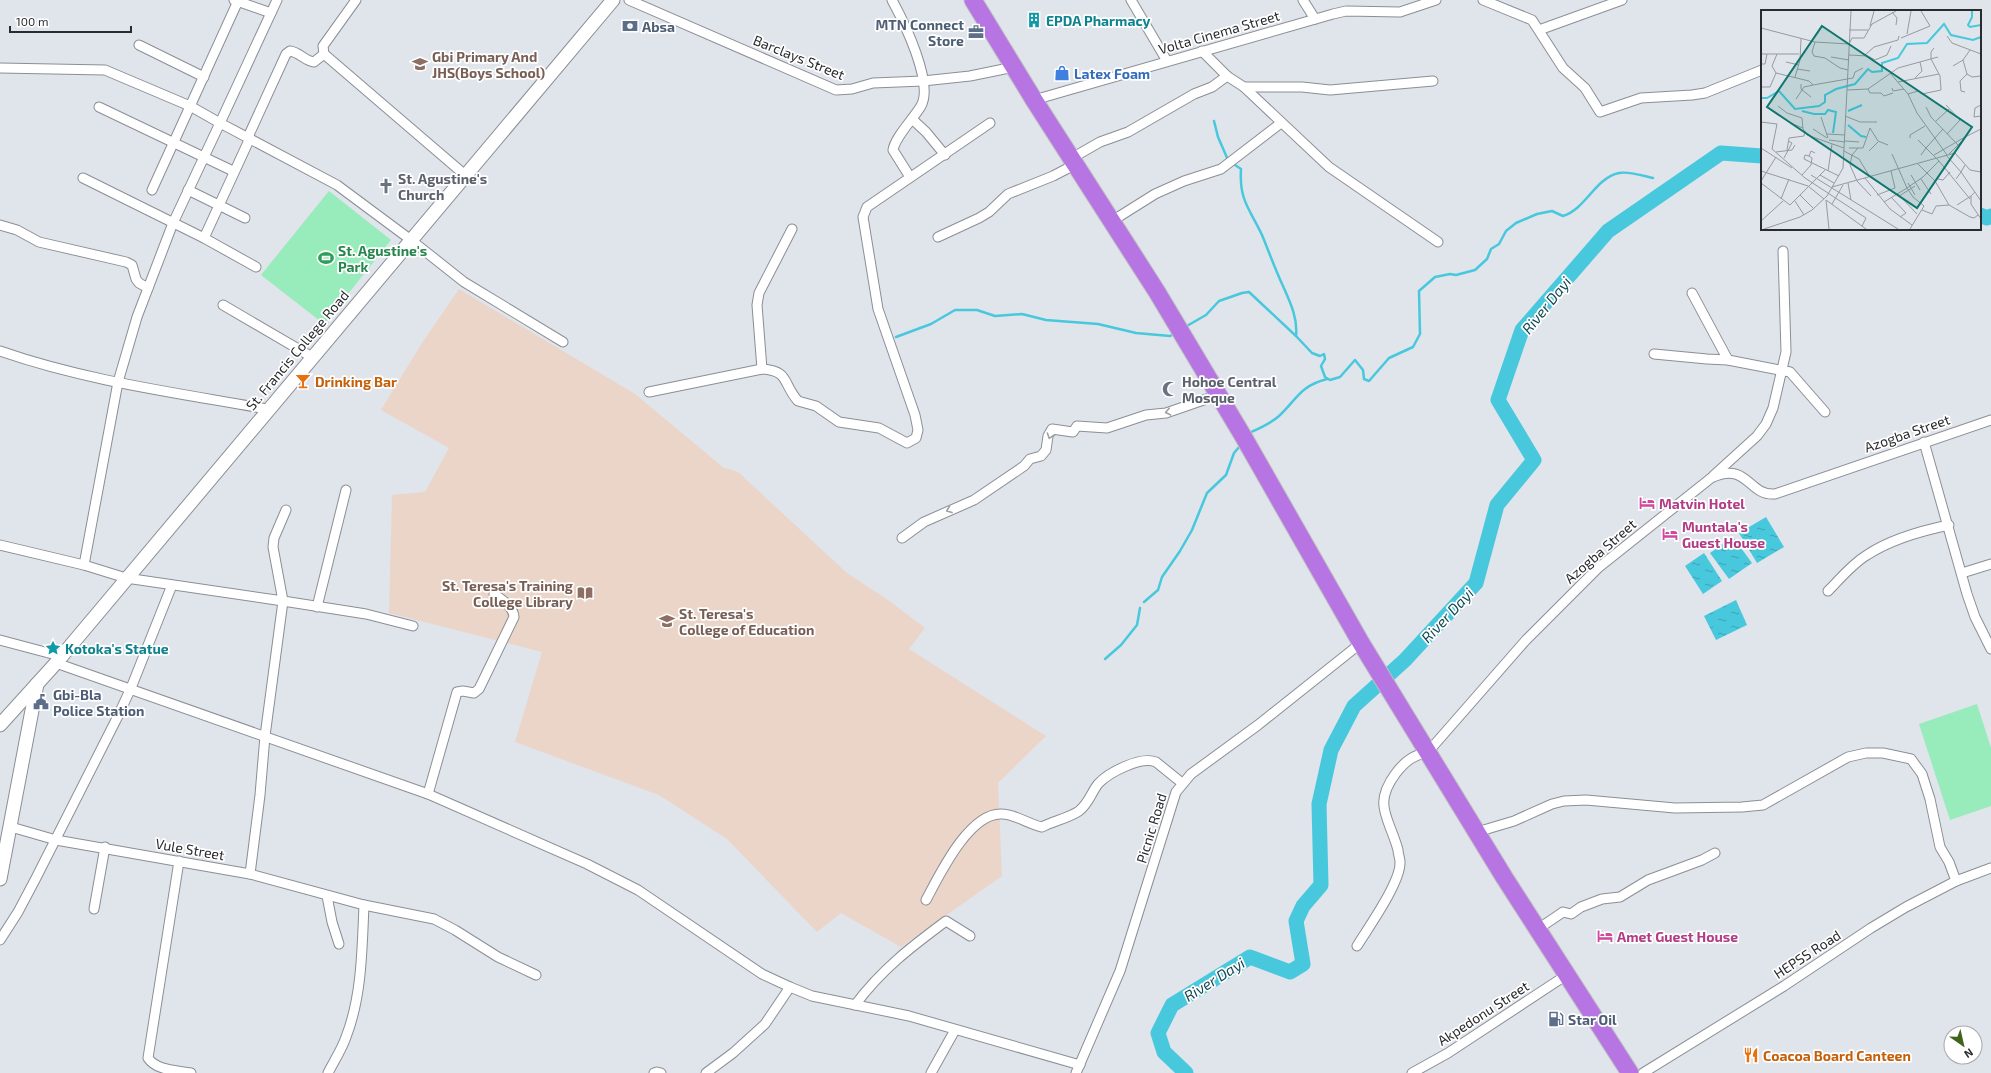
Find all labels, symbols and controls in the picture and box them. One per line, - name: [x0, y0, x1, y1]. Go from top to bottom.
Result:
- street label: Volta Cinema Street: [1156, 7, 1282, 57]
- scale bar: [10, 8, 131, 34]
- inset map: [1761, 10, 1981, 230]
- building icon: EPDA Pharmacy: [1025, 11, 1043, 29]
- place label: EPDA Pharmacy: [1046, 12, 1151, 29]
- text: 100 m: [16, 14, 48, 28]
- place label: MTN Connect Store: [876, 16, 964, 49]
- bank icon: Absa: [621, 17, 639, 35]
- place label: Absa: [642, 18, 675, 35]
- office icon: MTN Connect Store: [967, 23, 985, 41]
- street label: Barclays Street: [751, 31, 847, 83]
- place label: Gbi Primary And JHS(Boys School): [432, 48, 545, 81]
- school or university icon: Gbi Primary And JHS(Boys School): [411, 55, 429, 73]
- shop icon: Latex Foam: [1053, 64, 1071, 82]
- place label: Latex Foam: [1074, 65, 1150, 82]
- place label: St. Agustine's Church: [398, 170, 487, 203]
- church icon: St. Agustine's Church: [377, 177, 395, 195]
- place label: St. Agustine's Park: [338, 242, 427, 275]
- sports icon: St. Agustine's Park: [317, 249, 335, 267]
- water label: River Dayi: [1518, 273, 1575, 338]
- street label: St. Francis College Road: [242, 287, 352, 413]
- bar icon: Drinking Bar: [294, 372, 312, 390]
- place label: Drinking Bar: [315, 373, 397, 390]
- place label: Hohoe Central Mosque: [1182, 373, 1277, 406]
- mosque icon: Hohoe Central Mosque: [1161, 380, 1179, 398]
- one-way arrow: [1165, 407, 1171, 415]
- street label: Azogba Street: [1862, 410, 1952, 456]
- one-way arrow: [1046, 433, 1054, 440]
- hotel icon: Matvin Hotel: [1638, 494, 1656, 512]
- place label: Matvin Hotel: [1659, 495, 1745, 512]
- one-way arrow: [946, 505, 953, 514]
- street label: Azogba Street: [1561, 515, 1639, 587]
- place label: Muntala's Guest House: [1682, 518, 1765, 551]
- hotel icon: Muntala's Guest House: [1661, 525, 1679, 543]
- place label: St. Teresa's Training College Library: [442, 577, 573, 610]
- library icon: St. Teresa's Training College Library: [576, 584, 594, 602]
- water label: River Dayi: [1417, 584, 1478, 647]
- place label: St. Teresa's College of Education: [679, 605, 814, 638]
- school or university icon: St. Teresa's College of Education: [658, 612, 676, 630]
- place icon: Kotoka's Statue: [44, 639, 62, 657]
- place label: Kotoka's Statue: [65, 640, 169, 657]
- place label: Gbi-Bla Police Station: [53, 686, 144, 719]
- public building icon: Gbi-Bla Police Station: [32, 693, 50, 711]
- street label: Picnic Road: [1132, 791, 1170, 865]
- street label: Vule Street: [154, 835, 226, 863]
- street label: HEPSS Road: [1770, 926, 1844, 982]
- hotel icon: Amet Guest House: [1596, 927, 1614, 945]
- place label: Amet Guest House: [1617, 928, 1738, 945]
- water label: River Dayi: [1180, 953, 1249, 1006]
- street label: Akpedonu Street: [1434, 977, 1532, 1049]
- fuel station icon: Star Oil: [1547, 1010, 1565, 1028]
- place label: Star Oil: [1568, 1011, 1617, 1028]
- north arrow: [1943, 1025, 1983, 1065]
- restaurant icon: Coacoa Board Canteen: [1742, 1046, 1760, 1064]
- text: N: [1962, 1046, 1976, 1061]
- place label: Coacoa Board Canteen: [1763, 1047, 1911, 1064]

